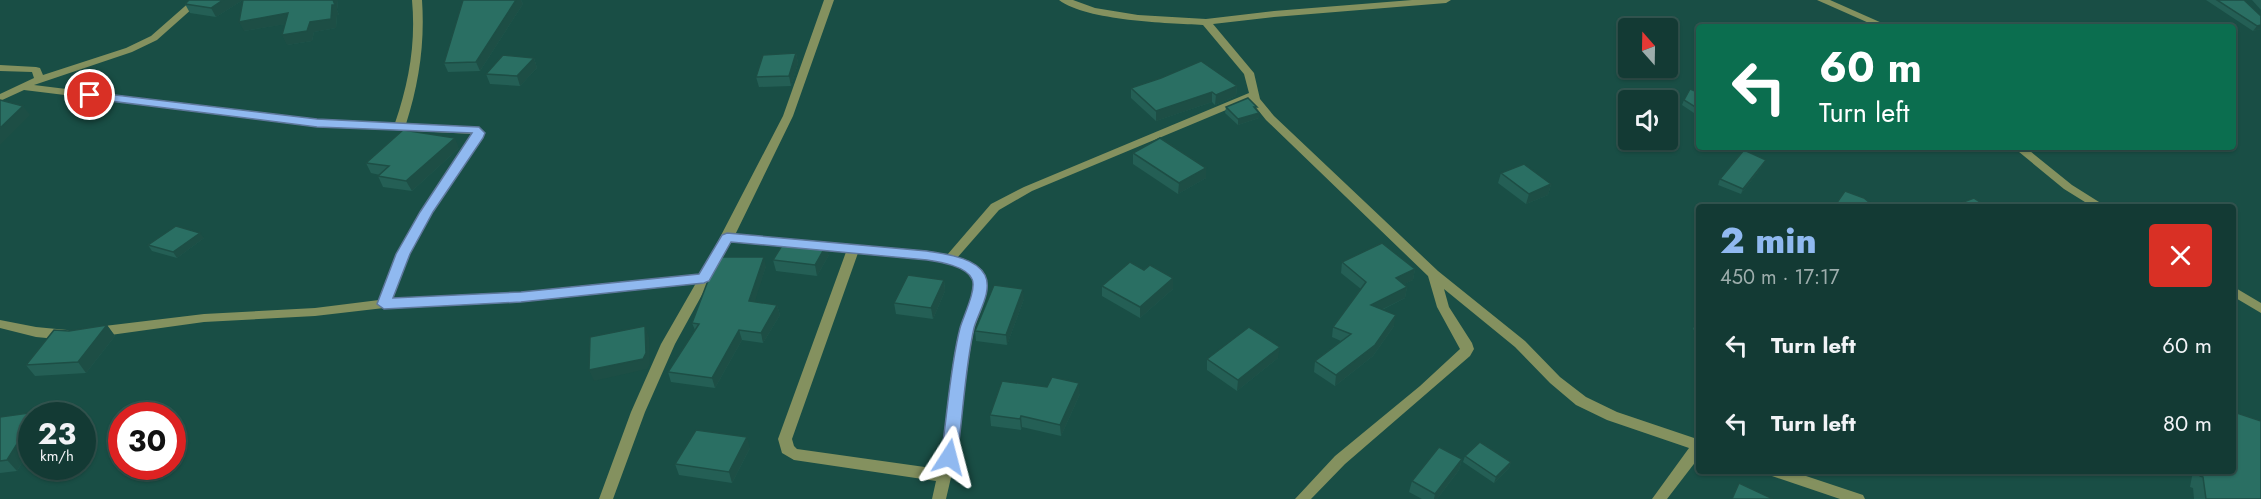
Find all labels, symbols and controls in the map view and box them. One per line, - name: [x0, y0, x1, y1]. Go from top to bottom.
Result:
- north arrow: [1618, 18, 1678, 78]
- map controls: [1618, 18, 1678, 150]
- text: 60 m: [1819, 37, 1922, 98]
- icon: left: [1720, 48, 1798, 126]
- pin: [64, 69, 115, 120]
- icon: arrive: [73, 78, 106, 111]
- button: sound: [1618, 90, 1678, 150]
- text: Turn left: [1819, 93, 1909, 132]
- text: 2 min: [1720, 214, 1817, 266]
- button: close: [2149, 224, 2212, 287]
- text: 450 m · 17:17: [1720, 263, 1840, 292]
- icon: left: [1720, 329, 1753, 362]
- text: Turn left: [1771, 329, 1856, 361]
- text: 60 m: [2162, 329, 2212, 361]
- speed limit sign: 30: [108, 402, 186, 480]
- icon: left: [1720, 407, 1753, 440]
- text: Turn left: [1771, 407, 1856, 439]
- text: 80 m: [2163, 407, 2212, 439]
- text: 23: [38, 412, 76, 455]
- position arrow: [917, 425, 981, 489]
- text: km/h: [40, 445, 74, 467]

